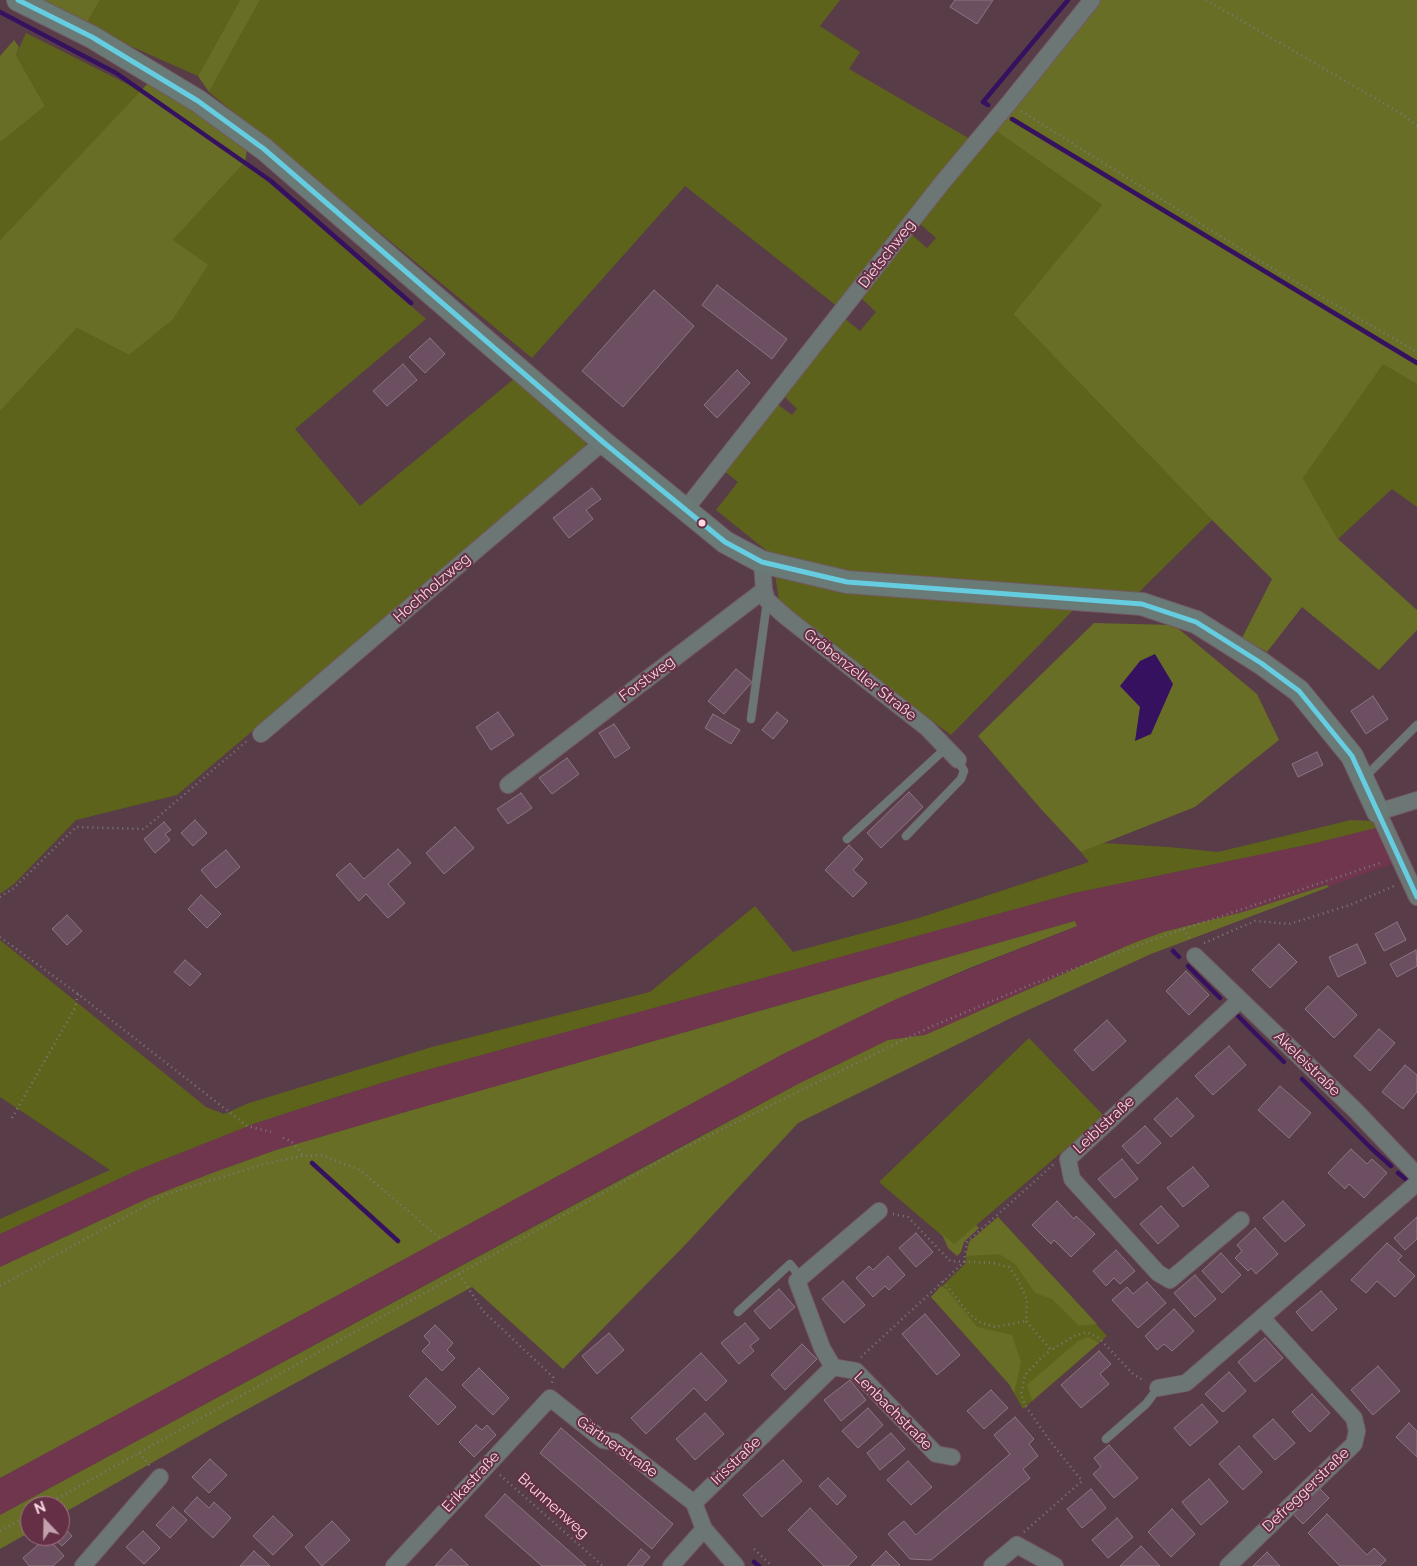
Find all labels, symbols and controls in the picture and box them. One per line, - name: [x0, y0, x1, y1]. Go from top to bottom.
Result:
- street label: Dietschweg: [855, 216, 919, 292]
- unlabelled marker: [697, 518, 707, 528]
- street label: Hochholzweg: [390, 550, 474, 626]
- street label: Gröbenzeller Straße: [800, 625, 920, 725]
- street label: Forstweg: [616, 652, 678, 706]
- street label: Akeleistraße: [1270, 1028, 1344, 1100]
- street label: Leiblstraße: [1070, 1092, 1138, 1158]
- street label: Lenbachstraße: [850, 1368, 936, 1454]
- street label: Gärtnerstraße: [573, 1412, 661, 1482]
- street label: Irisstraße: [707, 1433, 765, 1489]
- street label: Defreggerstraße: [1259, 1444, 1353, 1536]
- street label: Erikastraße: [438, 1448, 504, 1516]
- street label: Brunnenweg: [514, 1470, 592, 1542]
- north arrow: [20, 1496, 70, 1546]
- text: N: [32, 1499, 48, 1517]

